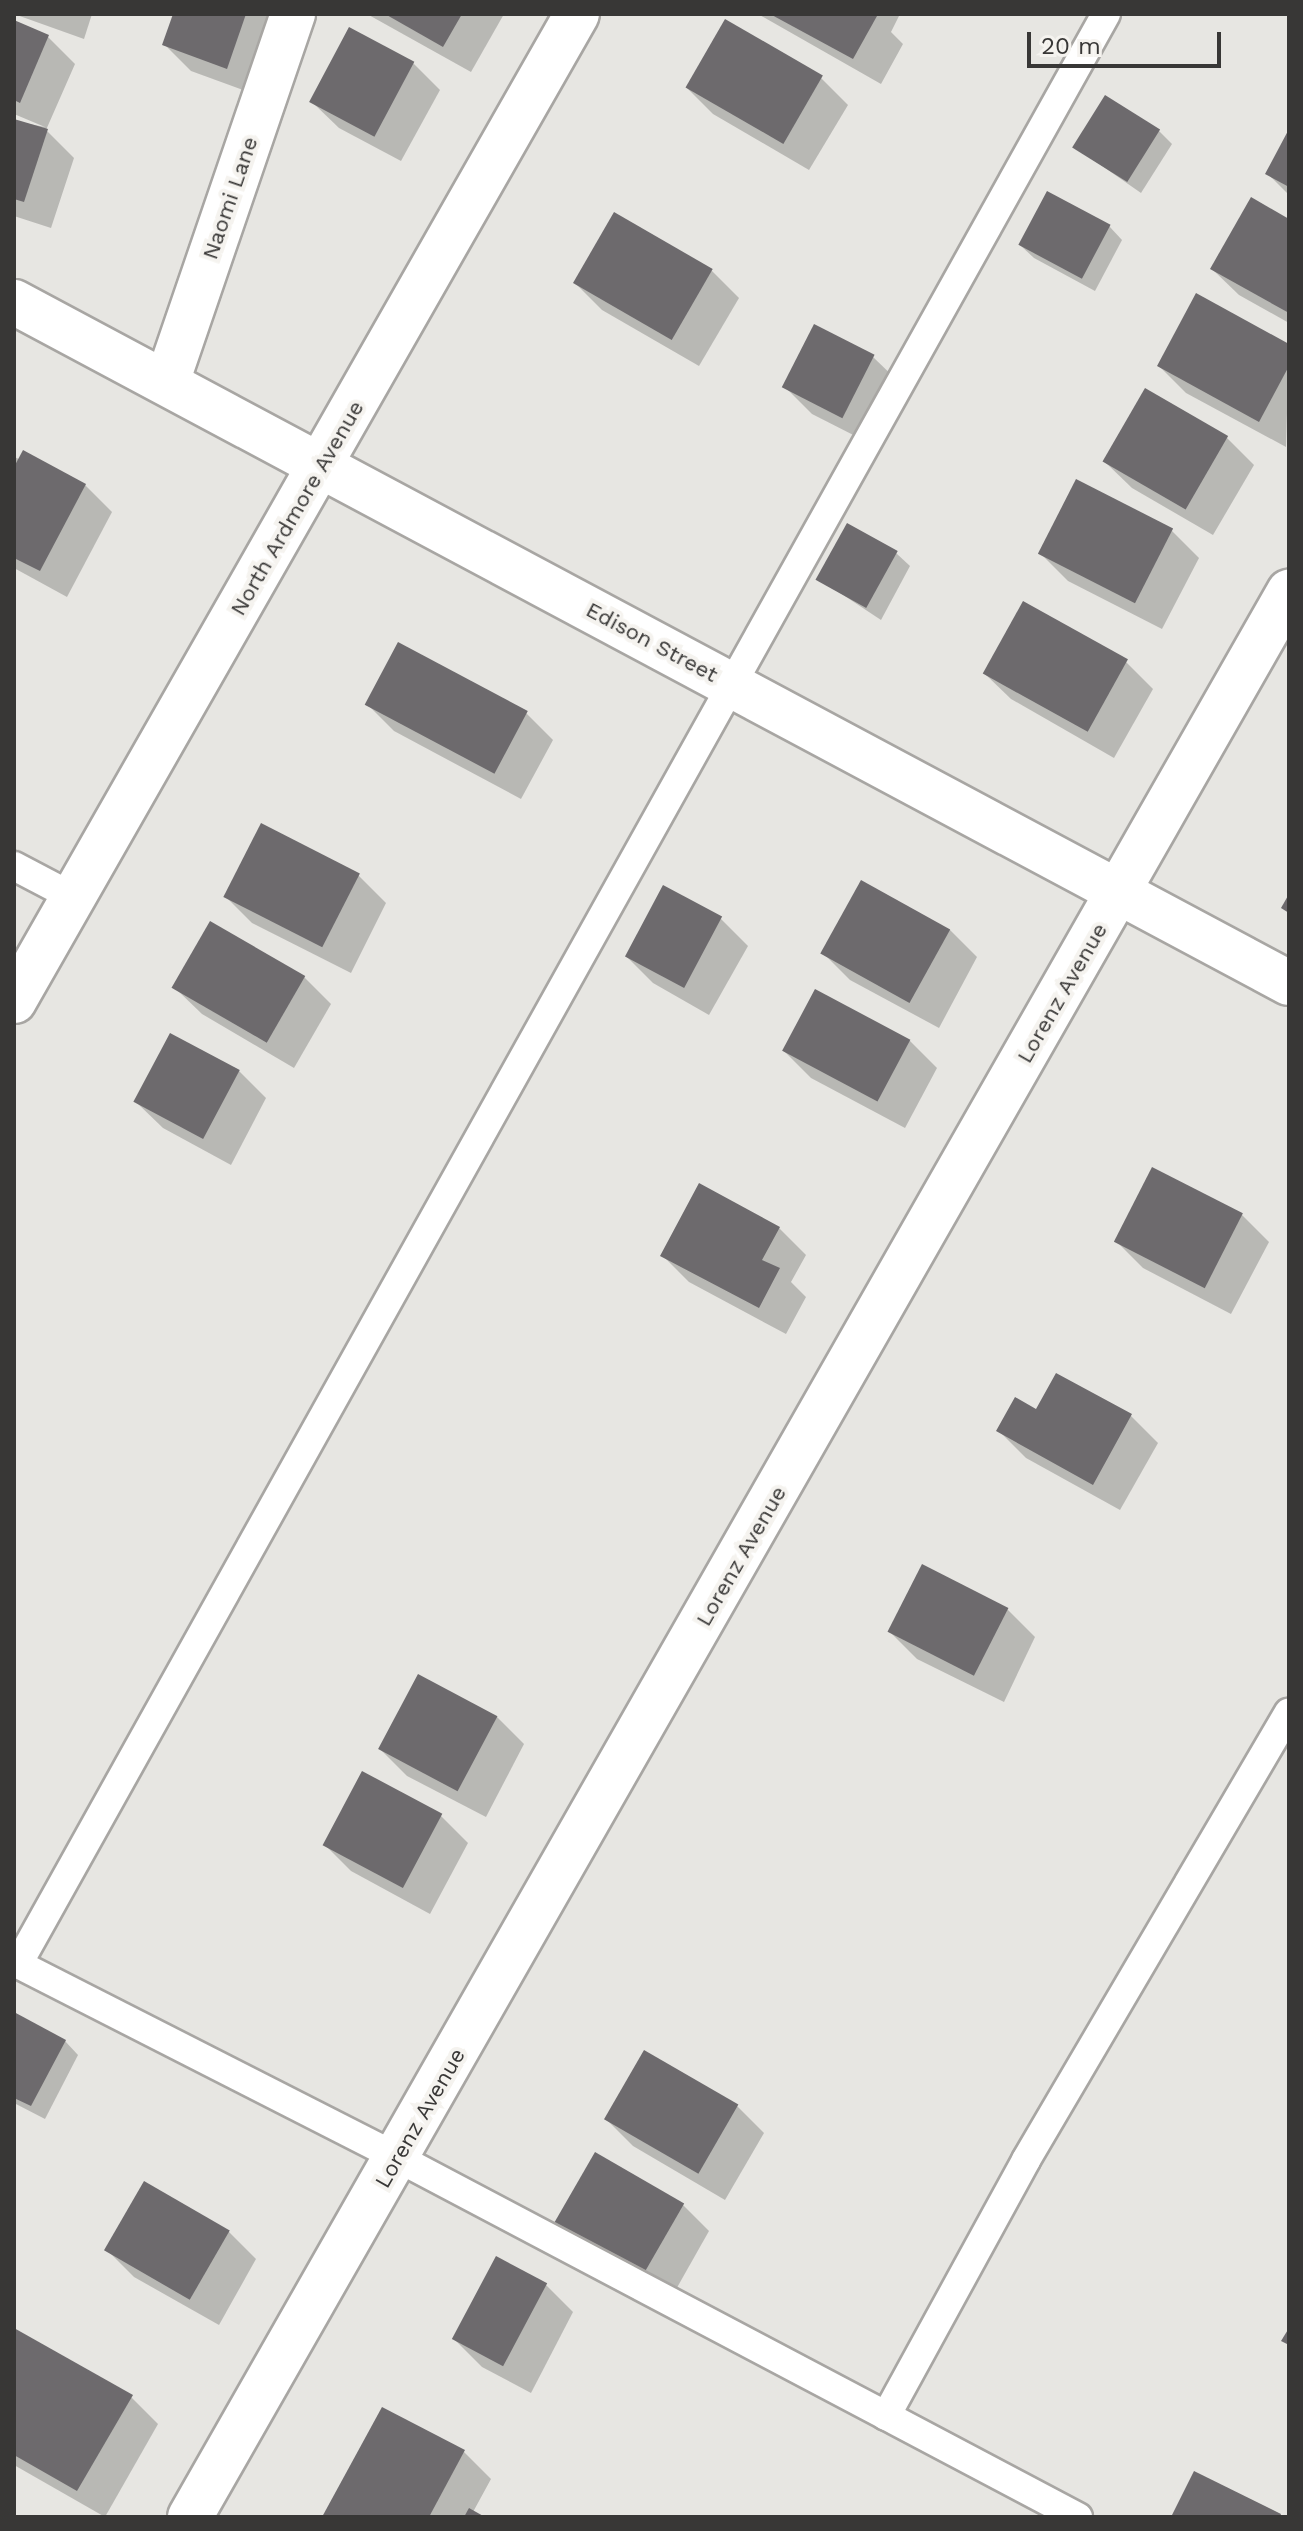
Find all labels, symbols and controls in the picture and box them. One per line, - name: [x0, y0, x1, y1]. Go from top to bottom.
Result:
- scale bar: [1031, 16, 1225, 66]
- text: 20 m: [1041, 32, 1101, 60]
- street label: Naomi Lane: [197, 133, 263, 263]
- street label: North Ardmore Avenue: [224, 395, 370, 621]
- street label: Edison Street: [582, 596, 722, 688]
- street label: Lorenz Avenue: [1011, 918, 1113, 1068]
- street label: Lorenz Avenue: [690, 1481, 792, 1631]
- street label: Lorenz Avenue: [369, 2043, 471, 2193]

